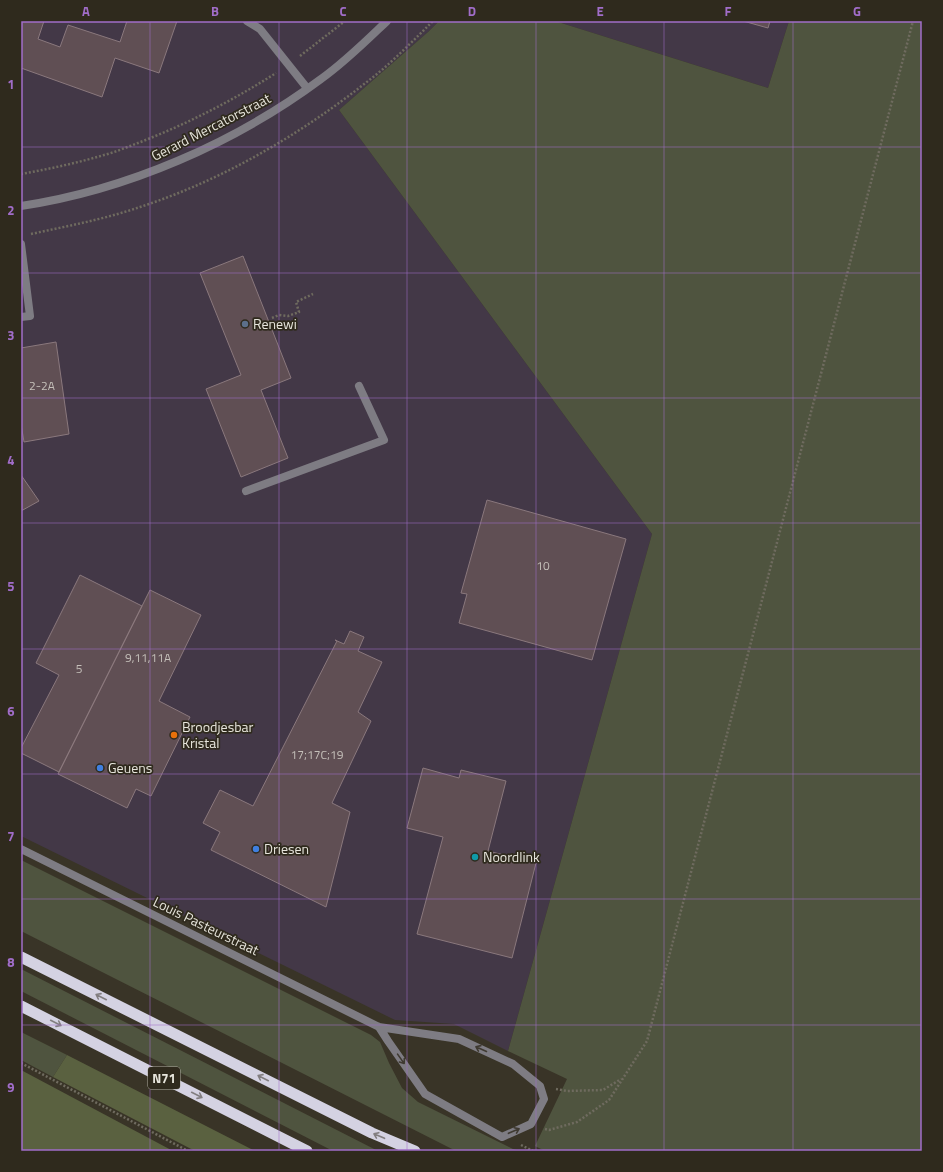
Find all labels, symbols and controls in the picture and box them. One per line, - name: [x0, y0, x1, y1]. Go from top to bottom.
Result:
- text: A: [82, 1, 90, 21]
- text: B: [211, 1, 219, 21]
- text: C: [339, 1, 347, 21]
- text: D: [468, 1, 476, 21]
- text: E: [596, 1, 604, 21]
- text: F: [725, 1, 732, 21]
- text: G: [853, 1, 861, 21]
- text: 1: [7, 74, 15, 94]
- street label: Gerard Mercatorstraat: [147, 87, 274, 166]
- text: 2: [7, 200, 15, 220]
- place label: Renewi: [253, 313, 297, 334]
- marker: Renewi: [240, 319, 250, 329]
- text: 3: [7, 325, 15, 345]
- house number: 2-2A: [29, 376, 55, 395]
- text: 4: [7, 450, 15, 470]
- house number: 10: [536, 556, 550, 575]
- text: 5: [7, 576, 15, 596]
- house number: 9,11,11A: [125, 648, 171, 667]
- house number: 5: [76, 659, 83, 678]
- text: 6: [7, 701, 15, 721]
- place label: Broodjesbar Kristal: [182, 716, 254, 753]
- marker: Broodjesbar Kristal: [169, 730, 179, 740]
- house number: 17;17C;19: [291, 745, 344, 764]
- place label: Geuens: [108, 757, 152, 778]
- marker: Geuens: [95, 763, 105, 773]
- text: 7: [7, 826, 15, 846]
- place label: Driesen: [264, 838, 309, 859]
- marker: Driesen: [251, 844, 261, 854]
- place label: Noordlink: [483, 846, 540, 867]
- marker: Noordlink: [470, 852, 480, 862]
- street label: Louis Pasteurstraat: [150, 891, 263, 960]
- text: 8: [7, 952, 15, 972]
- one-way arrow: [95, 993, 107, 1000]
- one-way arrow: [50, 1020, 62, 1027]
- one-way arrow: [475, 1045, 487, 1052]
- one-way arrow: [397, 1053, 405, 1064]
- road number: N71: [148, 1067, 180, 1089]
- one-way arrow: [257, 1074, 269, 1081]
- text: 9: [7, 1077, 15, 1097]
- one-way arrow: [190, 1092, 202, 1099]
- one-way arrow: [508, 1127, 520, 1135]
- one-way arrow: [374, 1132, 386, 1139]

